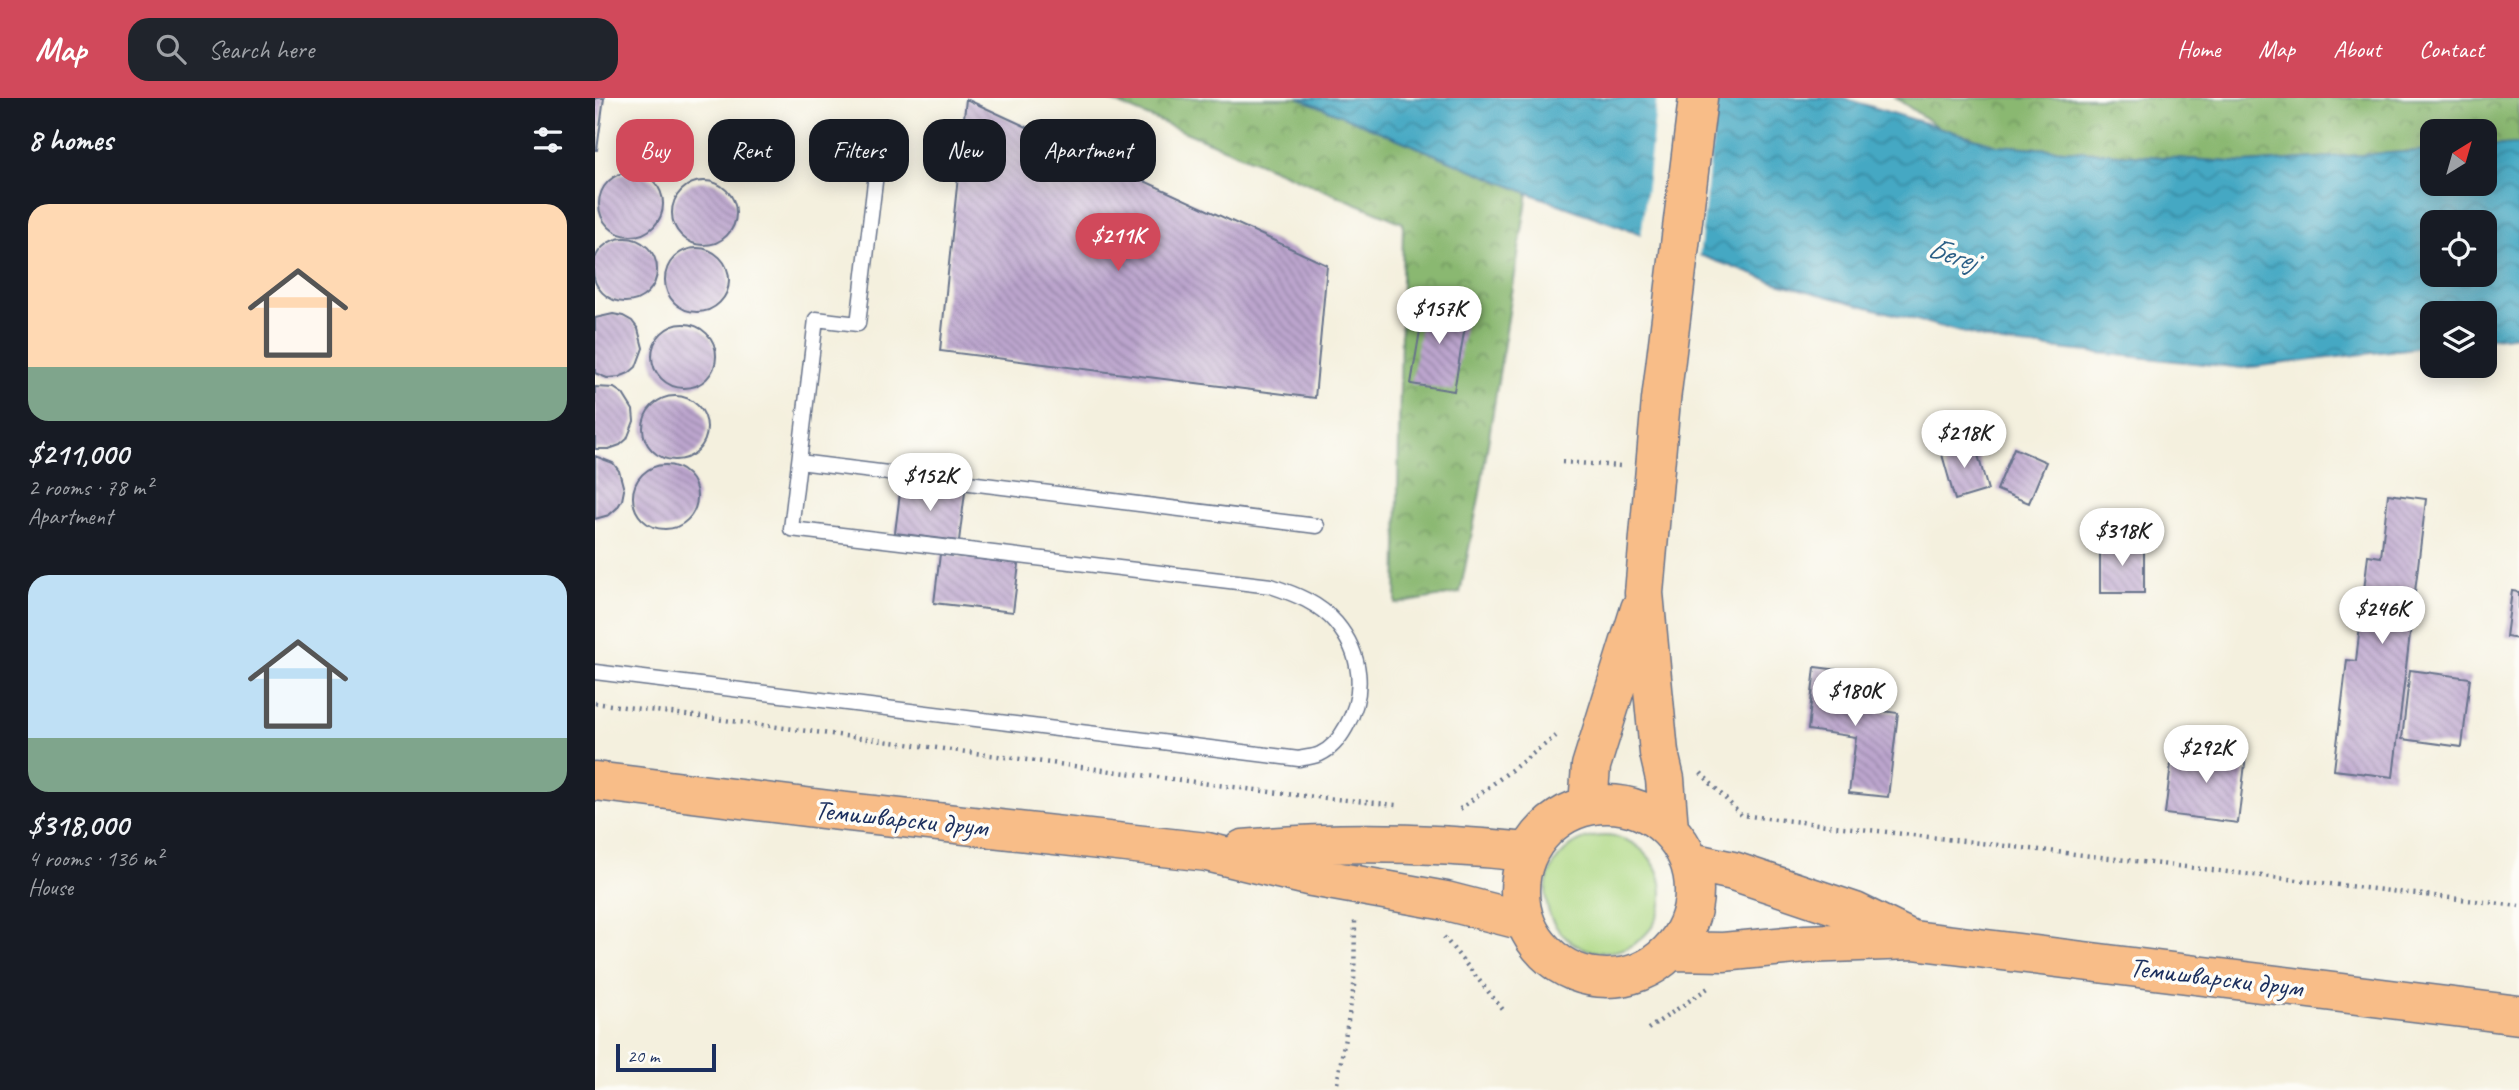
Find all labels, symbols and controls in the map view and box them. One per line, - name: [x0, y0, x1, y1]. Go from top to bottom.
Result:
- search box: [128, 18, 618, 81]
- text: Map: [35, 28, 86, 70]
- icon: search: [152, 30, 190, 68]
- text: Search here: [208, 33, 314, 66]
- text: Home: [2177, 34, 2220, 64]
- text: Map: [2258, 34, 2295, 64]
- text: About: [2333, 34, 2381, 64]
- text: Contact: [2419, 34, 2484, 64]
- chip: Buy: [616, 119, 694, 182]
- chip: Rent: [708, 119, 795, 182]
- chip: Filters: [809, 119, 909, 182]
- chip: New: [923, 119, 1006, 182]
- chip: Apartment: [1020, 119, 1156, 182]
- north arrow: [2420, 119, 2497, 196]
- map controls: [2420, 119, 2497, 378]
- text: 8 homes: [28, 121, 113, 159]
- icon: filters: [529, 121, 567, 159]
- button: locate: [2420, 210, 2497, 287]
- pin: $211K: [1069, 214, 1167, 273]
- text: $211K: [1091, 221, 1145, 250]
- water label: Бегеј: [1923, 229, 1989, 282]
- icon: home: [235, 250, 361, 376]
- pin: $157K: [1390, 286, 1488, 346]
- text: $157K: [1413, 294, 1465, 323]
- button: layers: [2420, 301, 2497, 378]
- pin: $218K: [1915, 410, 2013, 470]
- text: $218K: [1937, 418, 1991, 447]
- text: $211,000: [28, 435, 128, 473]
- pin: $152K: [881, 454, 979, 513]
- text: $152K: [904, 461, 956, 490]
- text: 2 rooms · 78 m²: [28, 473, 152, 502]
- text: Apartment: [28, 502, 113, 531]
- pin: $318K: [2073, 508, 2171, 568]
- text: $318K: [2095, 516, 2149, 545]
- pin: $246K: [2333, 587, 2431, 646]
- text: $246K: [2355, 594, 2409, 623]
- icon: home: [235, 621, 361, 747]
- pin: $180K: [1806, 668, 1904, 728]
- text: $180K: [1828, 676, 1882, 705]
- pin: $292K: [2157, 726, 2255, 785]
- text: $292K: [2180, 733, 2232, 762]
- street label: Темишварски друм: [813, 792, 991, 845]
- text: $318,000: [28, 806, 128, 844]
- text: 4 rooms · 136 m²: [28, 844, 163, 873]
- text: House: [28, 873, 73, 902]
- street label: Темишварски друм: [2128, 949, 2307, 1005]
- scale bar: [616, 1041, 716, 1073]
- text: 20 m: [627, 1044, 659, 1068]

